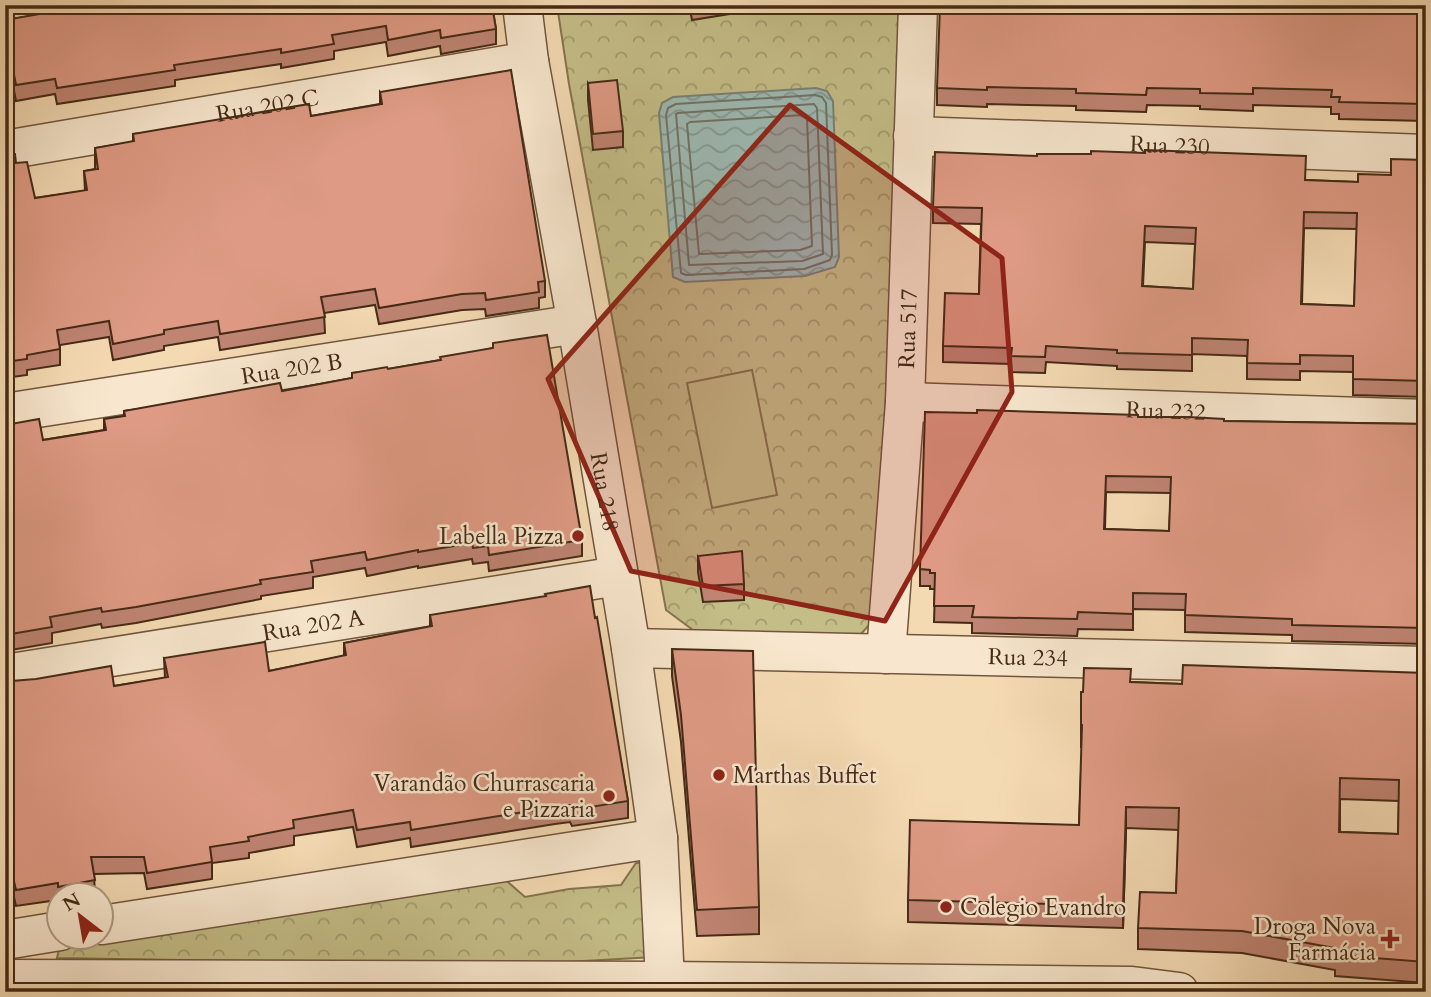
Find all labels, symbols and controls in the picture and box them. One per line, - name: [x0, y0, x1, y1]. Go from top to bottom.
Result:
- street label: Rua 202 C: [213, 81, 321, 129]
- street label: Rua 230: [1129, 128, 1210, 162]
- street label: Rua 517: [891, 288, 924, 369]
- street label: Rua 202 B: [239, 345, 344, 392]
- street label: Rua 232: [1125, 394, 1206, 427]
- street label: Rua 218: [583, 450, 627, 534]
- place label: Labella Pizza: [439, 521, 564, 552]
- marker: Labella Pizza: [570, 528, 586, 544]
- street label: Rua 202 A: [260, 601, 367, 648]
- street label: Rua 234: [988, 641, 1068, 673]
- place label: Marthas Buffet: [733, 760, 876, 791]
- marker: Marthas Buffet: [711, 767, 727, 783]
- place label: Varandão Churrascaria e Pizzaria: [373, 768, 595, 825]
- marker: Varandão Churrascaria e Pizzaria: [601, 788, 617, 804]
- north arrow: [46, 881, 116, 951]
- text: N: [58, 887, 86, 918]
- place label: Colegio Evandro: [960, 892, 1126, 923]
- marker: Colegio Evandro: [938, 899, 954, 915]
- place label: Droga Nova Farmácia: [1254, 911, 1376, 968]
- marker: Droga Nova Farmácia: [1382, 931, 1398, 947]

